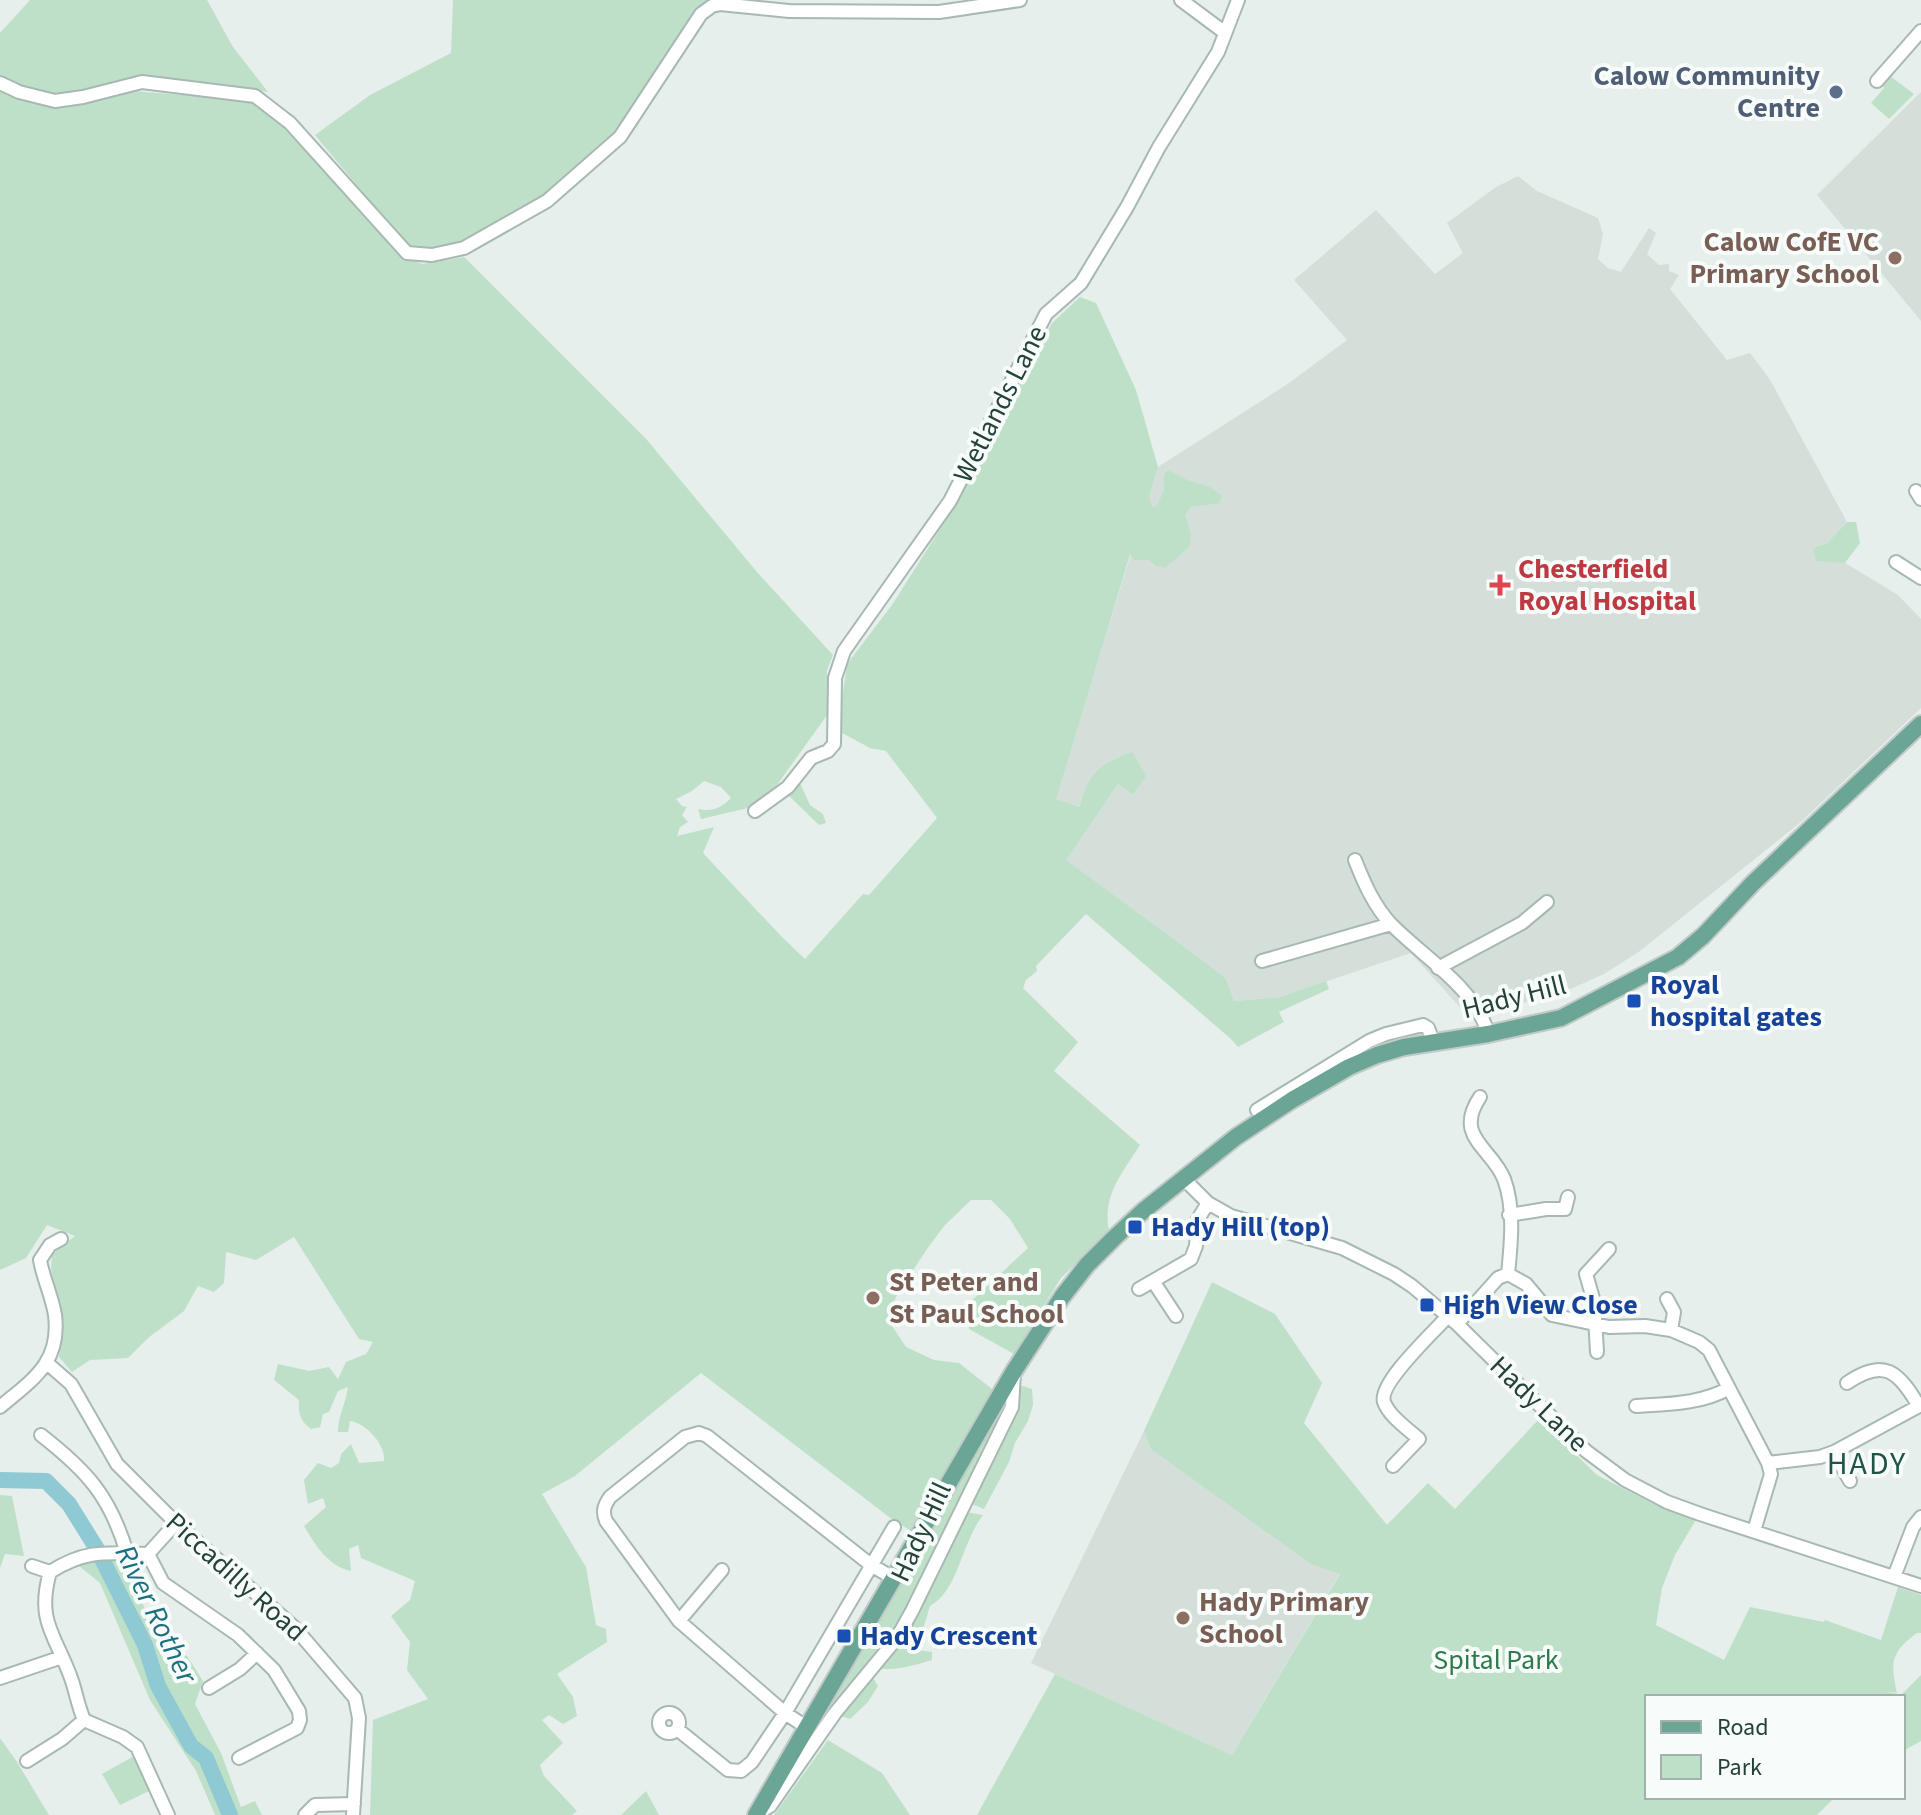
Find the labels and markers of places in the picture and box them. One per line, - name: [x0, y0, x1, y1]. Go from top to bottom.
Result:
- place label: Calow Community Centre: [1594, 56, 1820, 128]
- marker: Calow Community Centre: [1827, 83, 1845, 101]
- place label: Calow CofE VC Primary School: [1689, 222, 1879, 294]
- marker: Calow CofE VC Primary School: [1886, 249, 1904, 267]
- place label: Chesterfield Royal Hospital: [1518, 549, 1696, 621]
- marker: Chesterfield Royal Hospital: [1489, 574, 1511, 596]
- place label: Royal hospital gates: [1650, 965, 1822, 1037]
- marker: Royal hospital gates: [1625, 992, 1643, 1010]
- place label: Hady Hill (top): [1151, 1207, 1330, 1247]
- marker: Hady Hill (top): [1126, 1218, 1144, 1236]
- place label: St Peter and St Paul School: [889, 1262, 1064, 1334]
- place label: High View Close: [1443, 1285, 1638, 1325]
- marker: St Peter and St Paul School: [864, 1289, 882, 1307]
- marker: High View Close: [1418, 1296, 1436, 1314]
- place label: Hady Primary School: [1199, 1582, 1370, 1654]
- marker: Hady Primary School: [1174, 1609, 1192, 1627]
- place label: Hady Crescent: [860, 1616, 1038, 1656]
- marker: Hady Crescent: [835, 1627, 853, 1645]

